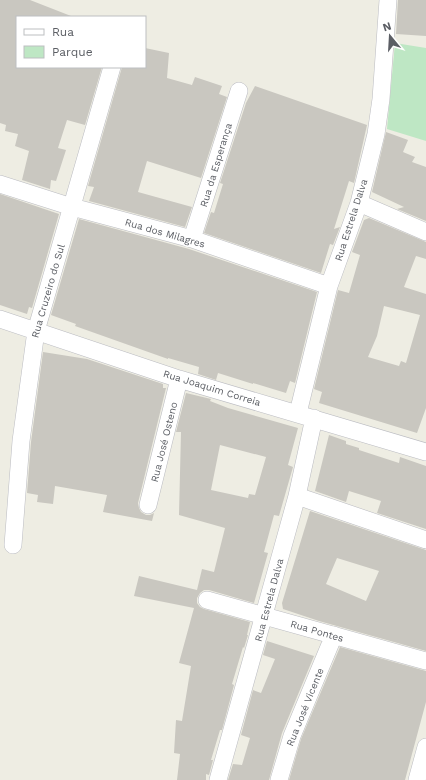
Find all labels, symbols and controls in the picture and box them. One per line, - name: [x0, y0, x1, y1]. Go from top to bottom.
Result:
- legend: [16, 16, 146, 68]
- north arrow: [370, 16, 410, 56]
- text: N: [381, 20, 393, 34]
- text: Rua: [52, 25, 74, 39]
- text: Parque: [52, 45, 93, 59]
- street label: Rua da Esperança: [198, 121, 234, 208]
- street label: Rua Estrela Dalva: [333, 177, 370, 262]
- street label: Rua dos Milagres: [124, 216, 206, 250]
- street label: Rua Cruzeiro do Sul: [29, 243, 67, 339]
- street label: Rua Joaquim Correia: [162, 368, 262, 408]
- street label: Rua José Osteno: [149, 401, 179, 483]
- street label: Rua Estrela Dalva: [253, 557, 285, 643]
- street label: Rua Pontes: [289, 618, 345, 644]
- street label: Rua José Vicente: [284, 666, 326, 748]

